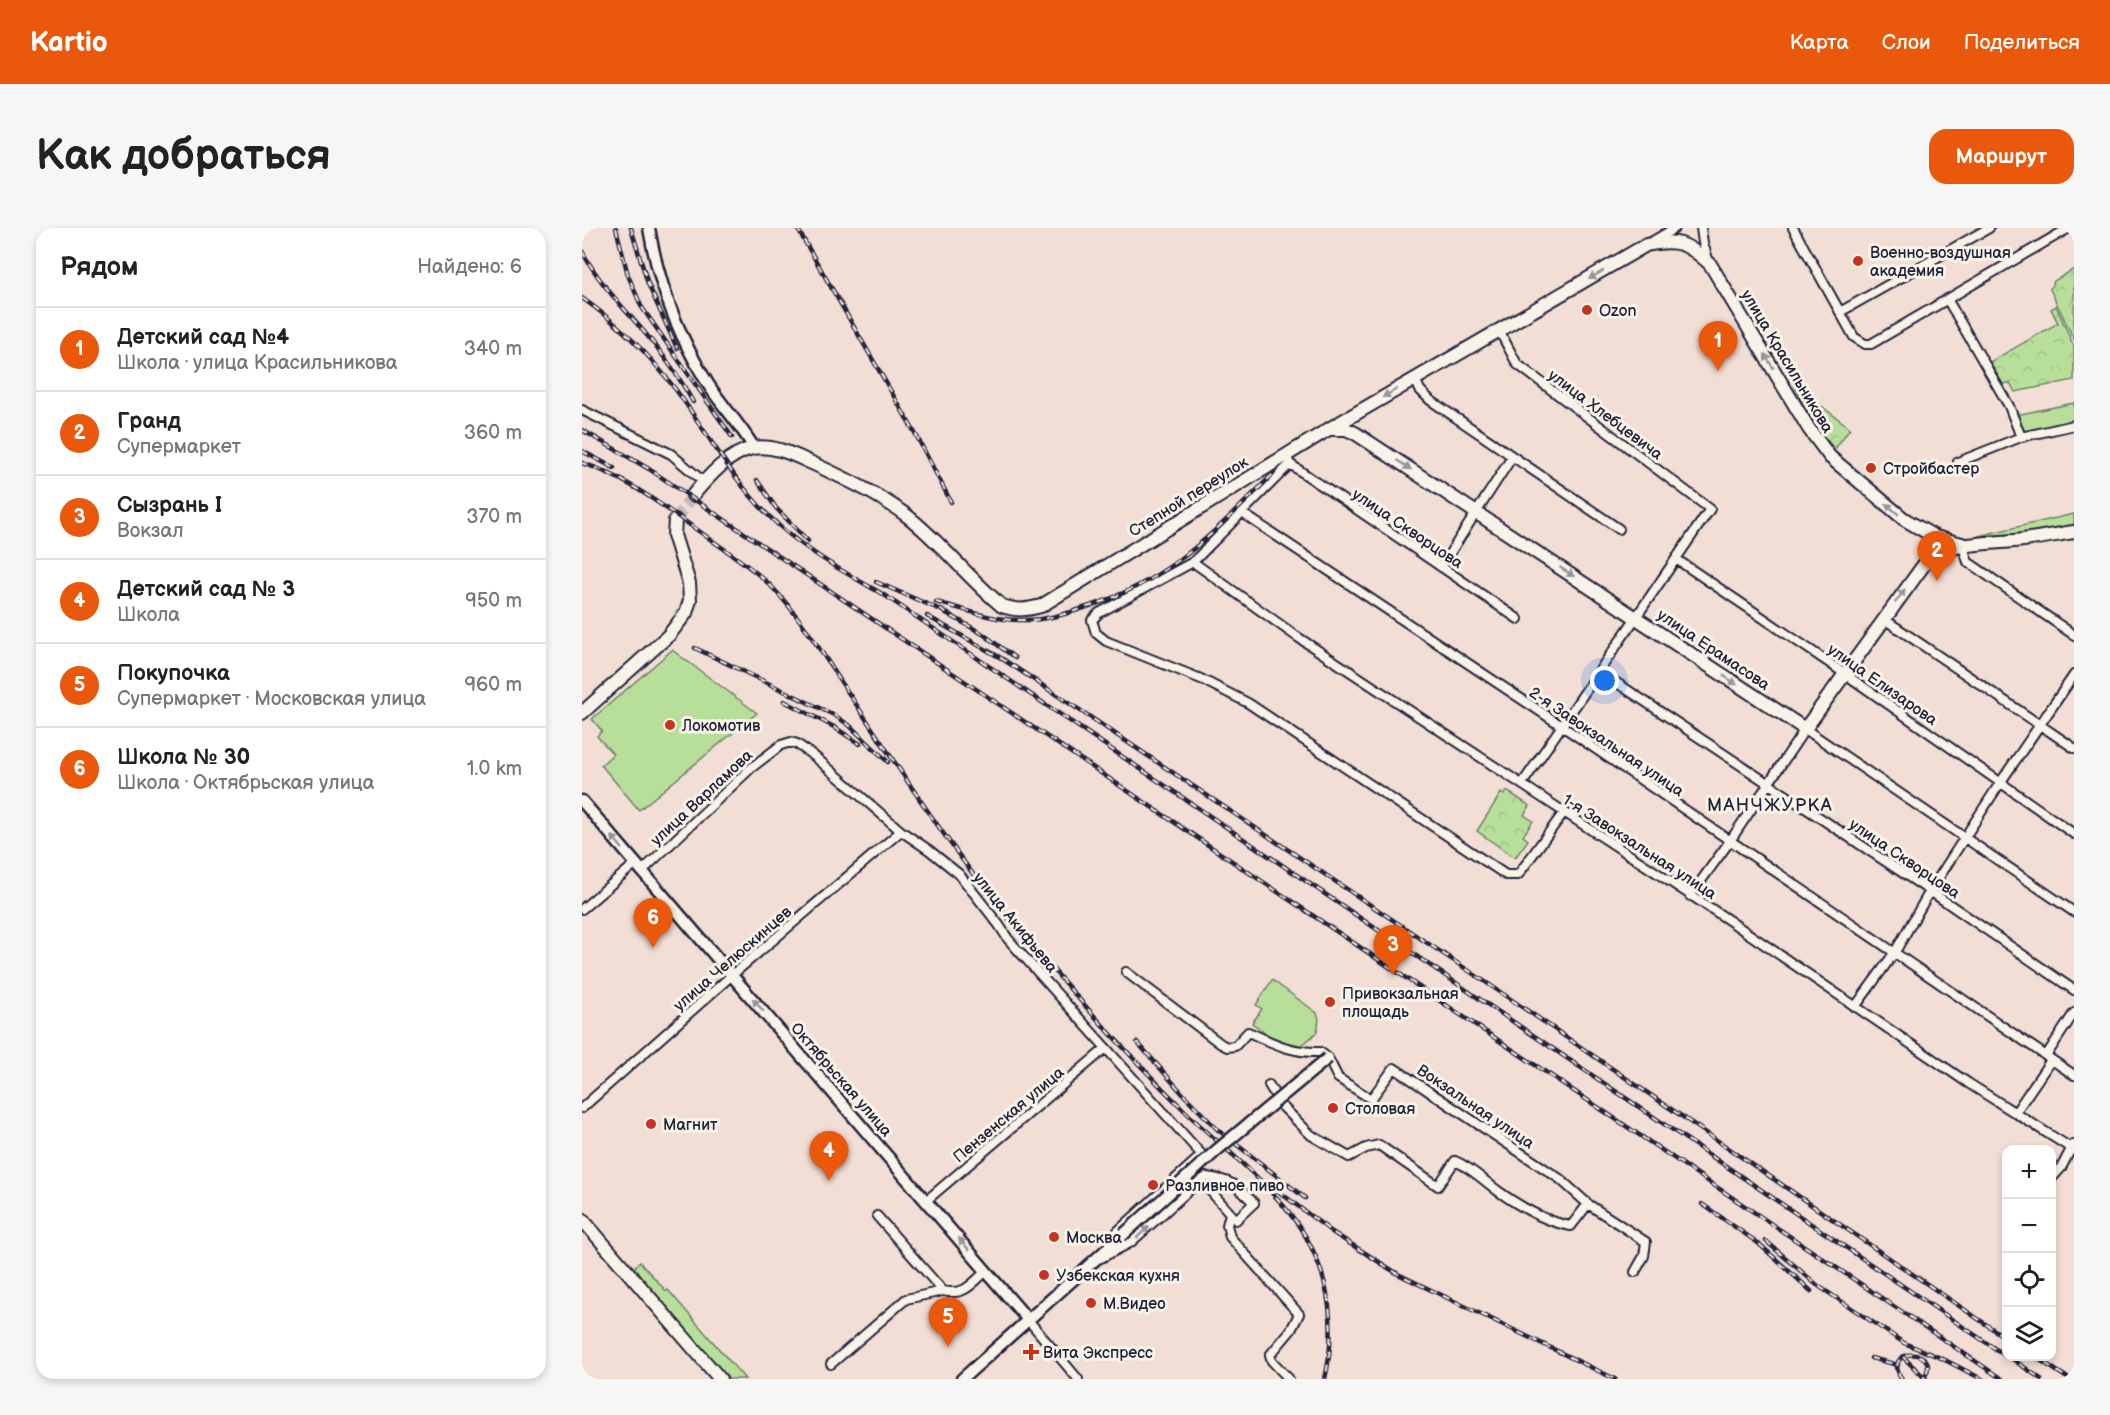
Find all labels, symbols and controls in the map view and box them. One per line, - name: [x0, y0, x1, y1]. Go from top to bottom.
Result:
- text: Kartio: [30, 26, 108, 59]
- text: Карта: [1790, 30, 1849, 55]
- text: Слои: [1882, 30, 1931, 55]
- text: Поделиться: [1964, 30, 2080, 55]
- button: Маршрут: [1929, 129, 2074, 184]
- text: Как добраться: [36, 131, 331, 182]
- place label: Военно-воздушная академия: [1870, 244, 2011, 281]
- text: Рядом: [60, 252, 138, 283]
- marker: Военно-воздушная академия: [1851, 254, 1865, 268]
- text: Найдено: 6: [417, 255, 522, 279]
- one-way arrow: [1588, 269, 1604, 280]
- street label: улица Красильникова: [1736, 287, 1837, 437]
- place label: Ozon: [1599, 302, 1637, 321]
- marker: Ozon: [1580, 303, 1594, 317]
- pin: 1: [1698, 322, 1738, 371]
- text: Детский сад №4: [117, 324, 289, 351]
- text: 1: [75, 337, 84, 361]
- text: 340 m: [464, 337, 522, 361]
- text: Школа · улица Красильникова: [117, 351, 398, 375]
- one-way arrow: [1763, 353, 1774, 369]
- street label: улица Хлебцевича: [1544, 366, 1667, 465]
- one-way arrow: [1382, 388, 1399, 398]
- text: Гранд: [117, 408, 181, 435]
- text: 2: [74, 421, 85, 445]
- text: 360 m: [464, 421, 522, 445]
- text: Супермаркет: [117, 435, 241, 459]
- street label: Степной переулок: [1126, 453, 1252, 542]
- one-way arrow: [1396, 460, 1412, 471]
- place label: Стройбастер: [1883, 460, 1979, 479]
- marker: Стройбастер: [1864, 461, 1878, 475]
- street label: улица Скворцова: [1348, 485, 1467, 574]
- text: Сызрань I: [117, 492, 222, 519]
- one-way arrow: [1885, 503, 1900, 516]
- text: 3: [74, 505, 85, 529]
- text: 370 m: [466, 505, 522, 529]
- text: Вокзал: [117, 519, 184, 543]
- pin: 2: [1918, 532, 1956, 581]
- one-way arrow: [1559, 567, 1575, 578]
- text: Детский сад № 3: [117, 576, 295, 603]
- text: 4: [74, 589, 85, 613]
- text: 950 m: [465, 589, 522, 613]
- one-way arrow: [1894, 589, 1906, 605]
- text: Школа: [117, 603, 180, 627]
- street label: улица Ерамасова: [1653, 606, 1773, 695]
- street label: улица Елизарова: [1824, 640, 1941, 730]
- text: Покупочка: [117, 660, 230, 687]
- your location: [1590, 666, 1619, 695]
- text: 5: [74, 673, 85, 697]
- text: 960 m: [465, 673, 522, 697]
- one-way arrow: [1722, 674, 1738, 685]
- street label: 2-я Завокзальная улица: [1525, 683, 1688, 802]
- text: Супермаркет · Московская улица: [117, 687, 426, 711]
- place label: Локомотив: [681, 717, 761, 736]
- marker: Локомотив: [663, 718, 677, 732]
- text: Школа № 30: [117, 744, 250, 771]
- street label: улица Варламова: [647, 746, 757, 850]
- text: 6: [73, 757, 86, 781]
- text: 1.0 km: [467, 757, 522, 781]
- text: Школа · Октябрьская улица: [117, 771, 374, 795]
- street label: 1-я Завокзальная улица: [1559, 790, 1720, 904]
- district label: МАНЧЖУРКА: [1707, 795, 1833, 816]
- street label: улица Скворцова: [1845, 815, 1964, 904]
- one-way arrow: [610, 834, 623, 850]
- street label: улица Акифьева: [969, 869, 1062, 977]
- pin: 6: [634, 898, 672, 948]
- street label: улица Челюскинцев: [670, 902, 796, 1016]
- pin: 3: [1374, 926, 1412, 975]
- place label: Привокзальная площадь: [1342, 985, 1459, 1022]
- marker: Привокзальная площадь: [1323, 995, 1337, 1009]
- one-way arrow: [752, 998, 765, 1013]
- street label: Октябрьская улица: [786, 1019, 896, 1141]
- street label: Вокзальная улица: [1413, 1061, 1538, 1154]
- street label: Пензенская улица: [950, 1063, 1069, 1167]
- place label: Столовая: [1345, 1100, 1415, 1119]
- marker: Столовая: [1326, 1101, 1340, 1115]
- place label: Магнит: [663, 1116, 718, 1135]
- marker: Магнит: [644, 1117, 658, 1131]
- pin: 4: [810, 1132, 848, 1181]
- map controls: [2002, 1145, 2056, 1361]
- button: +: [2002, 1145, 2056, 1199]
- place label: Разливное пиво: [1165, 1177, 1284, 1196]
- marker: Разливное пиво: [1146, 1178, 1160, 1192]
- button: −: [2002, 1199, 2056, 1253]
- one-way arrow: [1135, 1225, 1150, 1239]
- place label: Москва: [1066, 1229, 1122, 1248]
- marker: Москва: [1047, 1230, 1061, 1244]
- one-way arrow: [958, 1237, 971, 1252]
- button: locate: [2002, 1253, 2056, 1307]
- place label: Узбекская кухня: [1056, 1267, 1180, 1286]
- marker: Узбекская кухня: [1037, 1268, 1051, 1282]
- place label: М.Видео: [1103, 1295, 1166, 1314]
- marker: М.Видео: [1084, 1296, 1098, 1310]
- pin: 5: [928, 1298, 968, 1347]
- button: layers: [2002, 1307, 2056, 1361]
- place label: Вита Экспресс: [1043, 1344, 1153, 1363]
- marker: Вита Экспресс: [1024, 1345, 1038, 1359]

